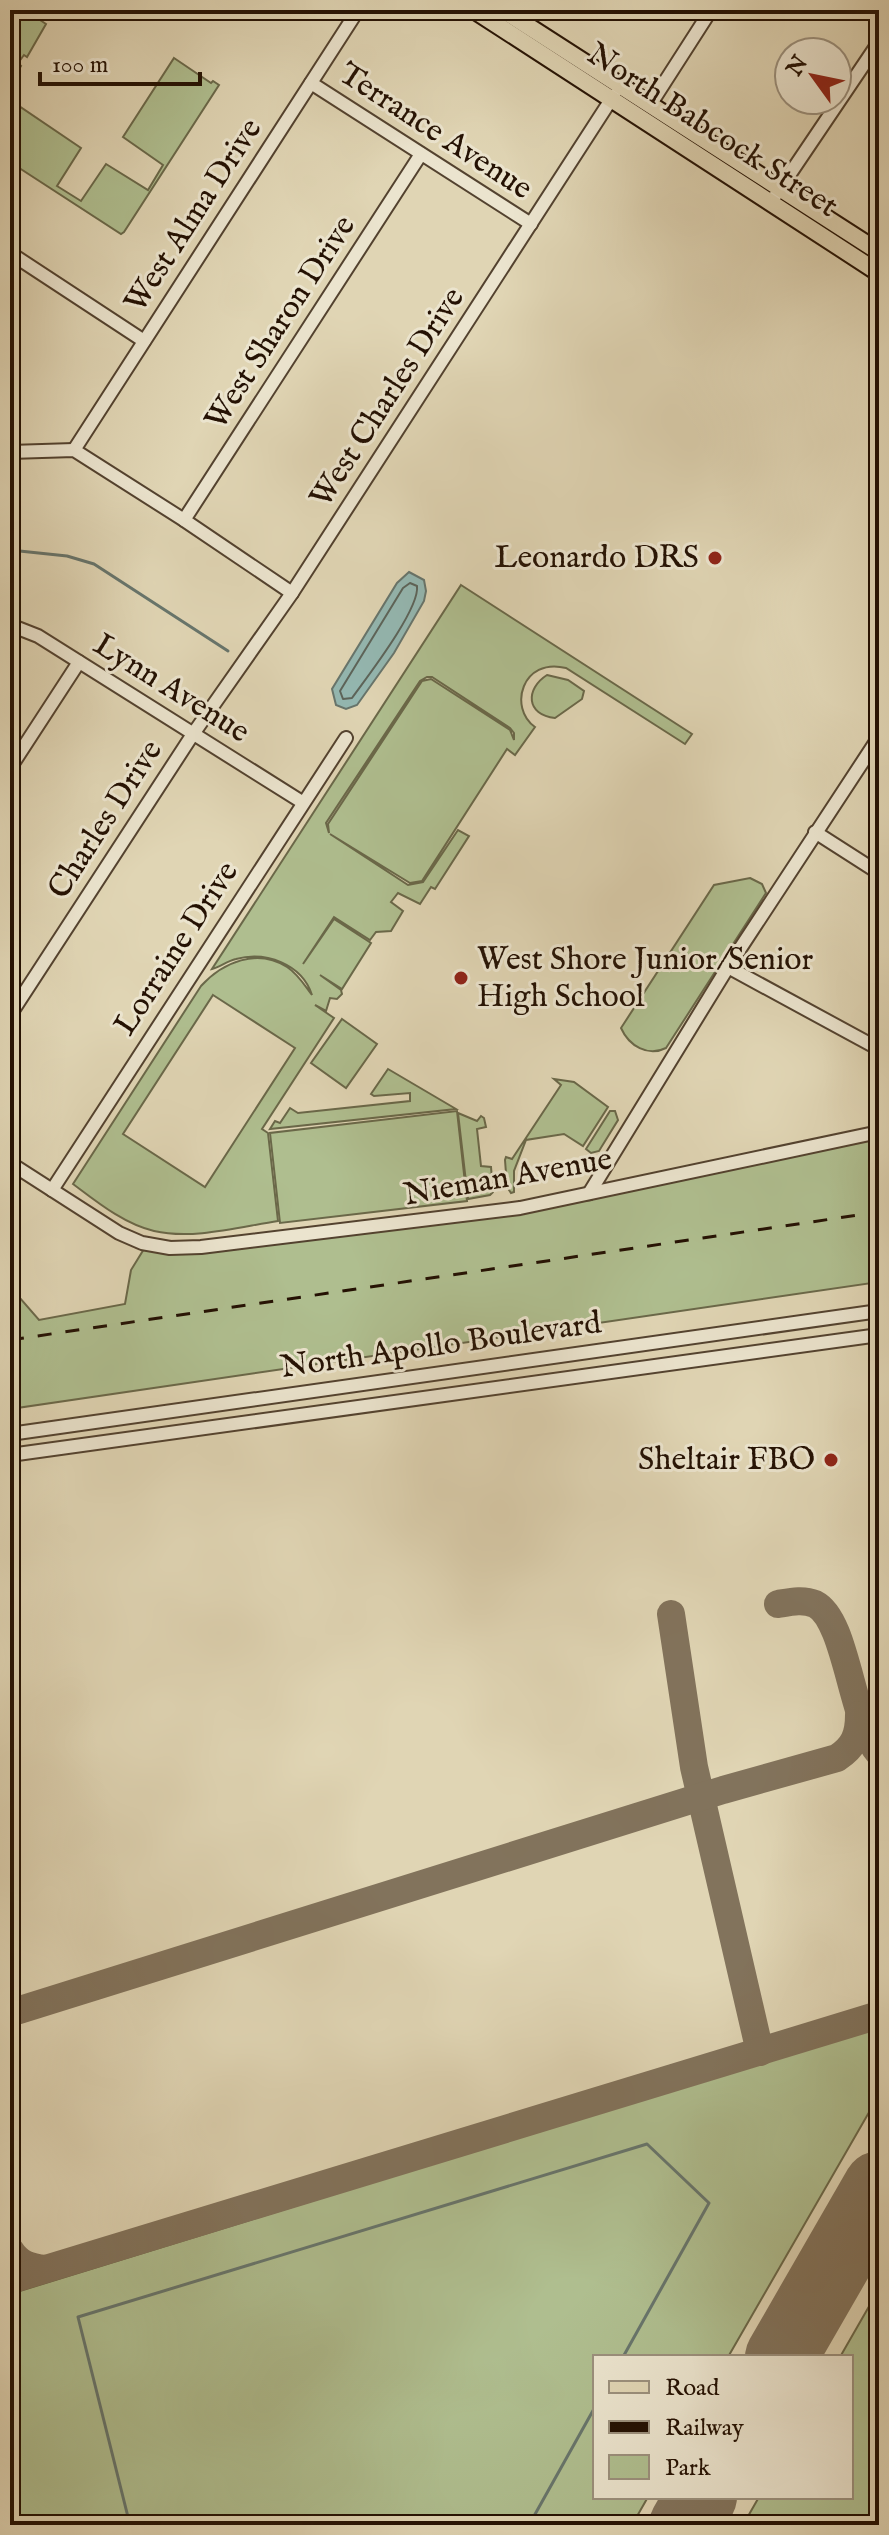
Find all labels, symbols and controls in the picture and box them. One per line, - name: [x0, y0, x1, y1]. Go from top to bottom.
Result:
- scale bar: [40, 36, 200, 86]
- street label: North Babcock Street: [579, 36, 845, 226]
- north arrow: [773, 36, 853, 116]
- text: 100 m: [52, 50, 108, 81]
- street label: Terrance Avenue: [330, 54, 540, 210]
- street label: West Alma Drive: [116, 111, 272, 321]
- street label: West Sharon Drive: [196, 208, 366, 438]
- street label: West Charles Drive: [302, 280, 474, 516]
- place label: Leonardo DRS: [494, 538, 699, 579]
- marker: Leonardo DRS: [706, 549, 724, 567]
- street label: Lynn Avenue: [85, 625, 257, 753]
- street label: Charles Drive: [39, 733, 173, 907]
- street label: Lorraine Drive: [106, 854, 248, 1044]
- place label: West Shore Junior/Senior High School: [477, 940, 813, 1018]
- marker: West Shore Junior/Senior High School: [452, 969, 470, 987]
- street label: Nieman Avenue: [401, 1140, 615, 1216]
- street label: North Apollo Boulevard: [278, 1303, 605, 1389]
- place label: Sheltair FBO: [638, 1440, 815, 1481]
- marker: Sheltair FBO: [822, 1451, 840, 1469]
- legend: [593, 2355, 853, 2499]
- text: Road: [665, 2373, 719, 2404]
- text: Railway: [665, 2413, 744, 2444]
- text: Park: [665, 2453, 711, 2484]

